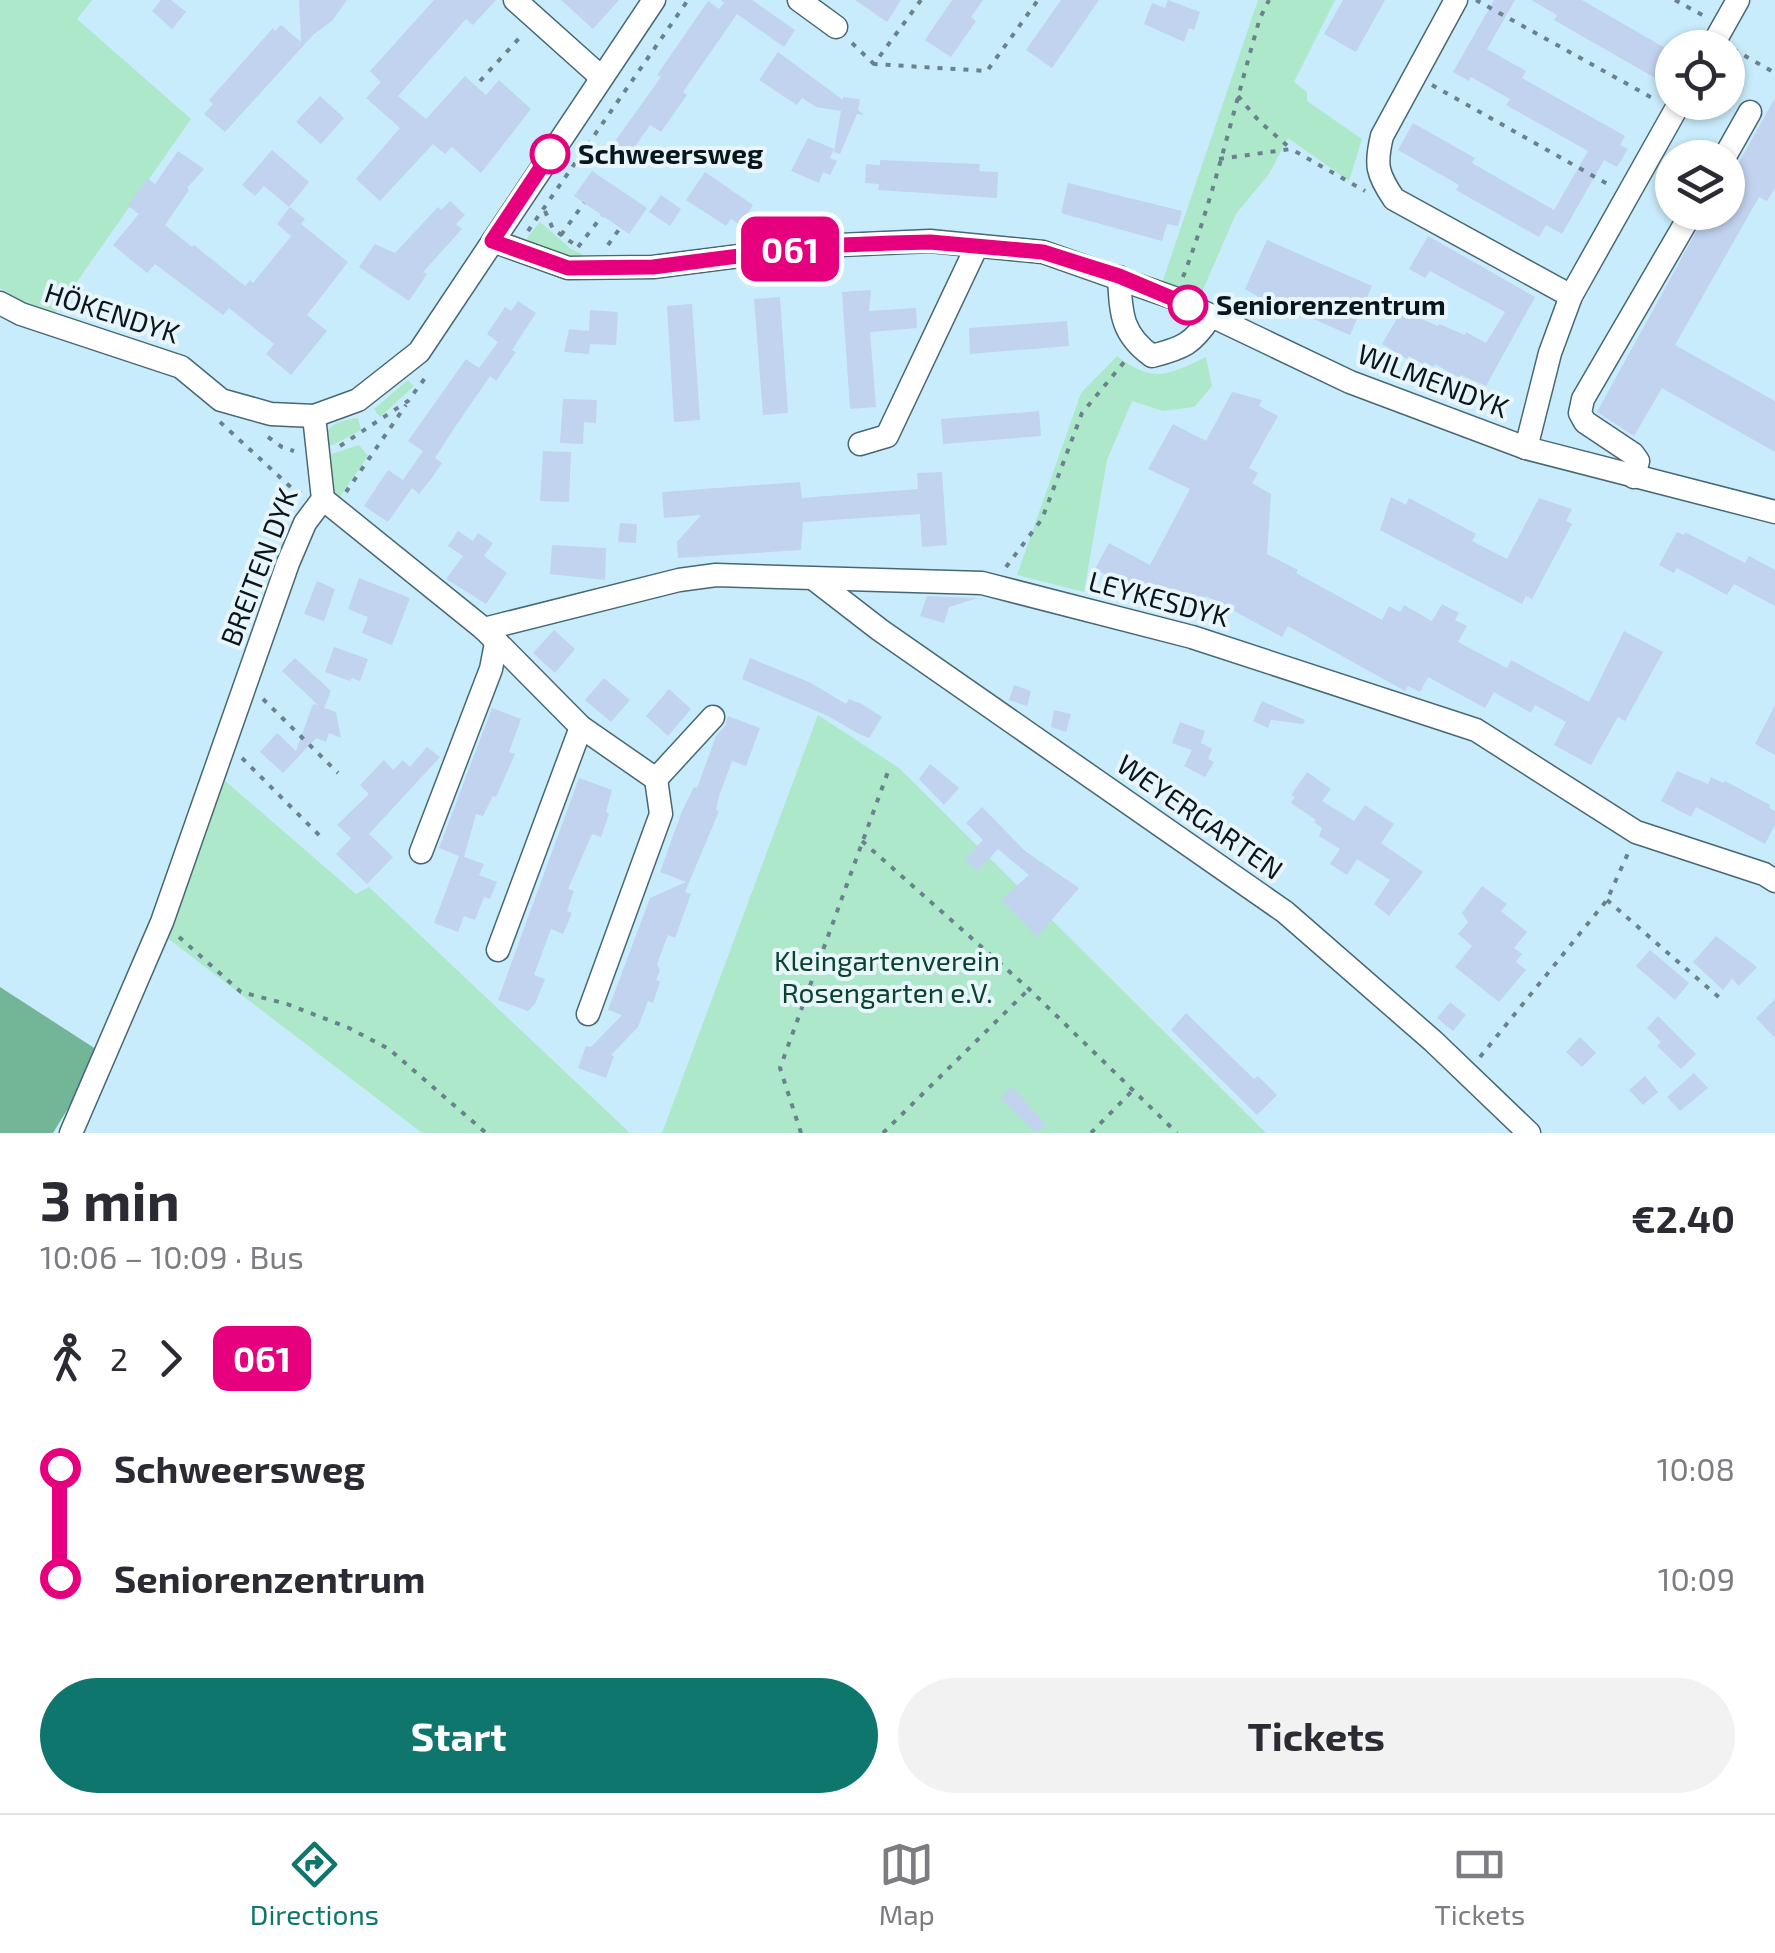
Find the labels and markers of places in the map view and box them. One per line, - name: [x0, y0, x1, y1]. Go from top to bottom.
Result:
- marker: Schweersweg: [531, 135, 569, 173]
- place label: Schweersweg: [578, 136, 763, 170]
- marker: Seniorenzentrum: [1169, 286, 1207, 324]
- place label: Seniorenzentrum: [1216, 287, 1446, 321]

